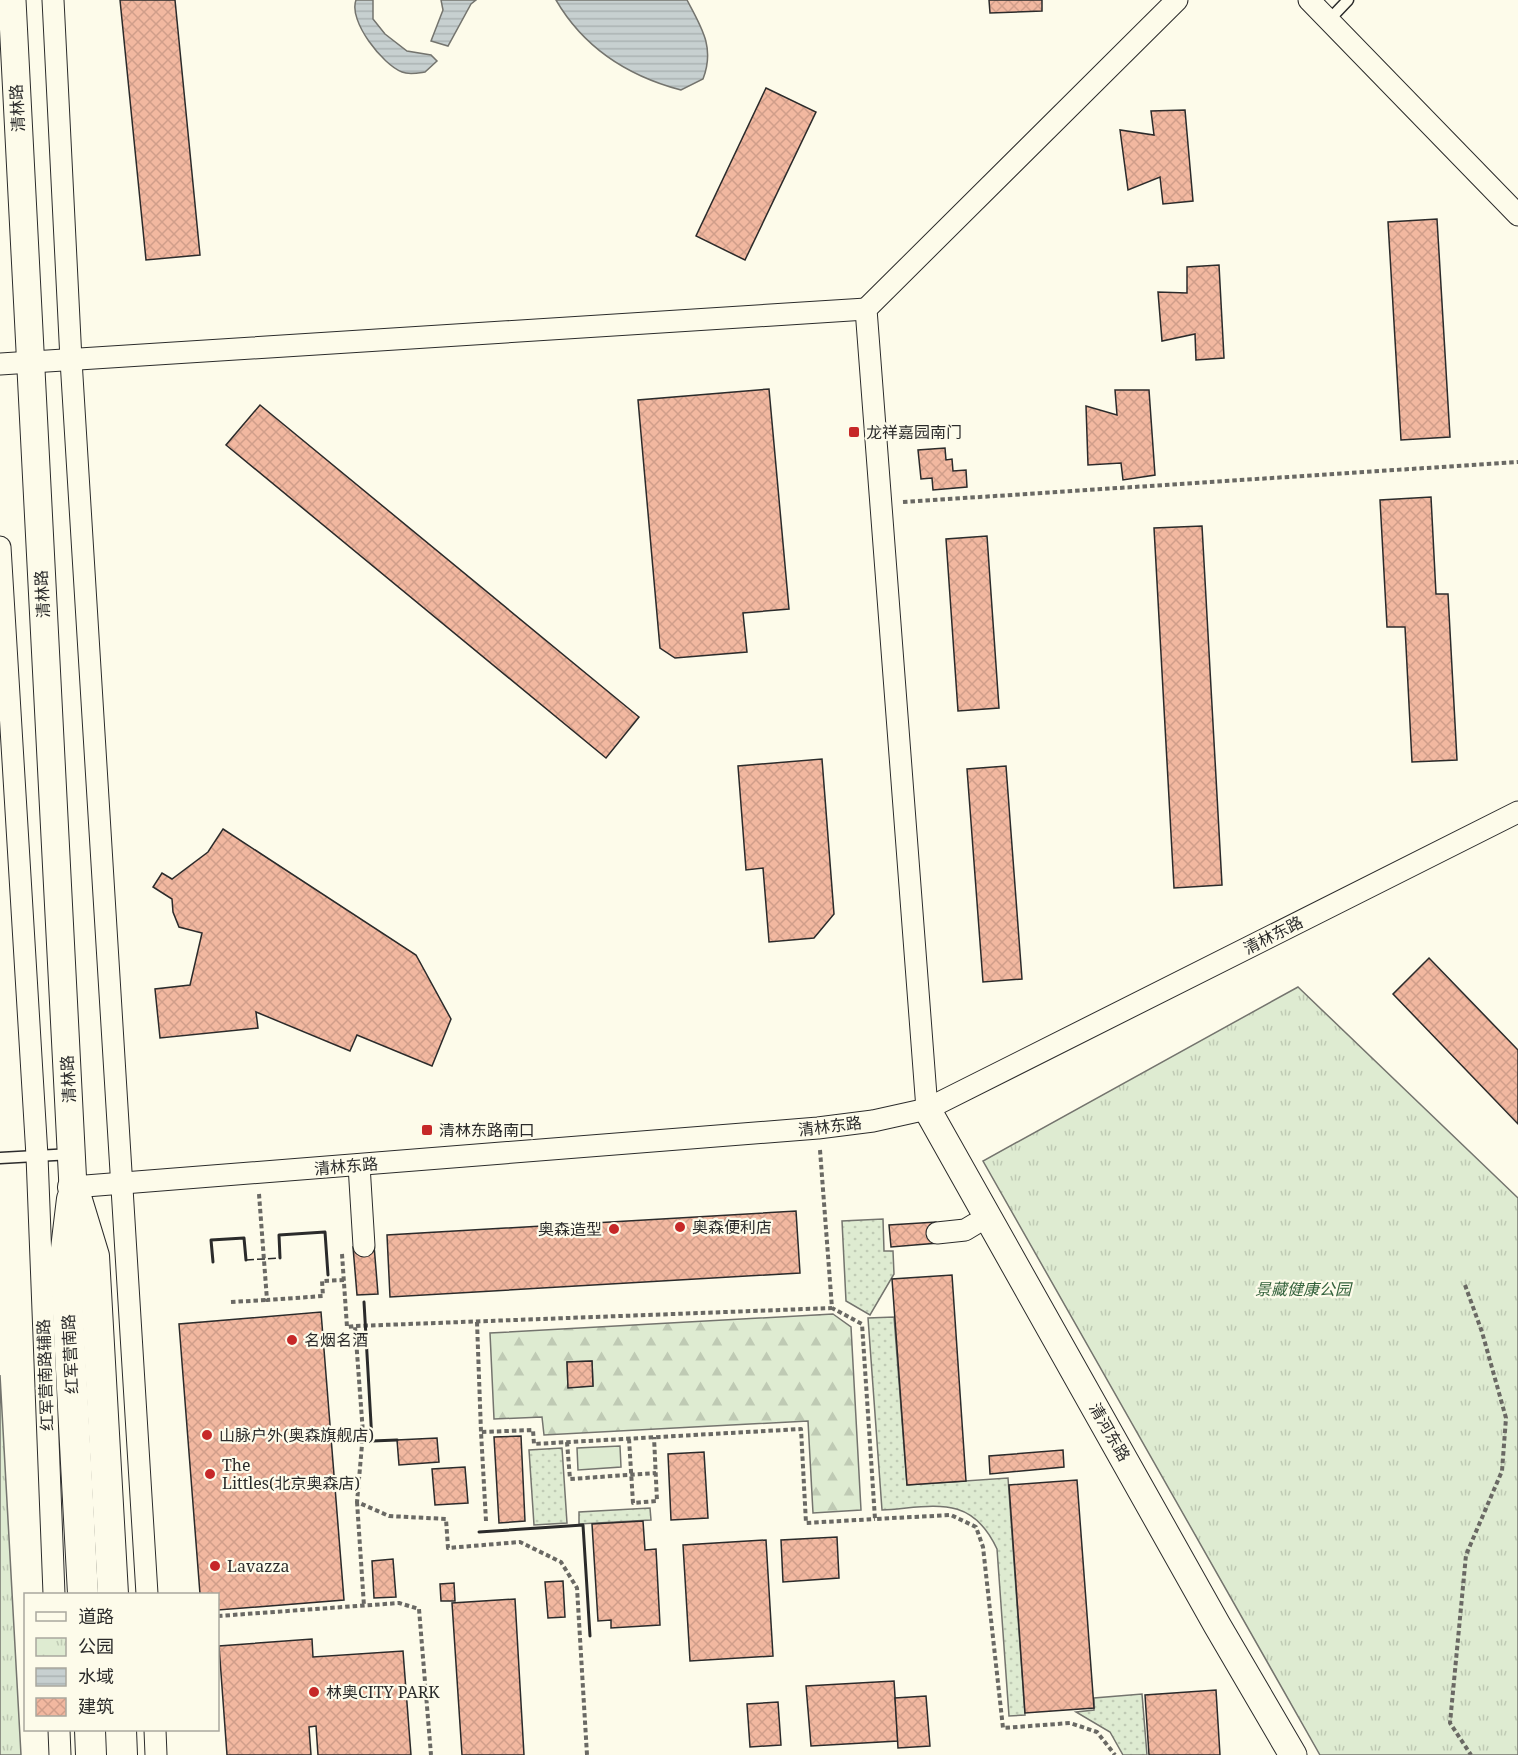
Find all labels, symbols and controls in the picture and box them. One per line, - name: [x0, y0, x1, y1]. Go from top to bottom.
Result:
- street label: 清林路: [5, 83, 29, 133]
- place label: 龙祥嘉园南门: [866, 421, 962, 443]
- marker: 龙祥嘉园南门: [847, 425, 861, 439]
- street label: 清林路: [30, 569, 54, 619]
- street label: 清林东路: [1239, 911, 1307, 959]
- street label: 清林路: [56, 1054, 80, 1104]
- street label: 清林东路: [797, 1111, 863, 1141]
- place label: 清林东路南口: [439, 1119, 535, 1141]
- marker: 清林东路南口: [420, 1123, 434, 1137]
- street label: 清林东路: [313, 1152, 379, 1180]
- place label: 奥森便利店: [692, 1216, 772, 1238]
- place label: 奥森造型: [538, 1218, 602, 1240]
- marker: 奥森便利店: [673, 1220, 687, 1234]
- marker: 奥森造型: [607, 1222, 621, 1236]
- park label: 景藏健康公园: [1255, 1278, 1353, 1300]
- street label: 红军营南路: [57, 1313, 83, 1395]
- street label: 红军营南路辅路: [32, 1319, 58, 1431]
- place label: 名烟名酒: [304, 1329, 368, 1351]
- marker: 名烟名酒: [285, 1333, 299, 1347]
- street label: 清河东路: [1084, 1399, 1136, 1465]
- place label: 山脉户外(奥森旗舰店): [219, 1424, 374, 1446]
- marker: 山脉户外(奥森旗舰店): [200, 1428, 214, 1442]
- place label: The Littles(北京奥森店): [222, 1454, 360, 1494]
- marker: The Littles(北京奥森店): [203, 1467, 217, 1481]
- place label: Lavazza: [227, 1555, 290, 1577]
- marker: Lavazza: [208, 1559, 222, 1573]
- legend: [24, 1593, 219, 1731]
- text: 道路: [78, 1604, 114, 1628]
- text: 公园: [78, 1634, 114, 1658]
- text: 水域: [78, 1664, 114, 1688]
- place label: 林奥CITY PARK: [326, 1681, 440, 1703]
- marker: 林奥CITY PARK: [307, 1685, 321, 1699]
- text: 建筑: [78, 1694, 114, 1718]

